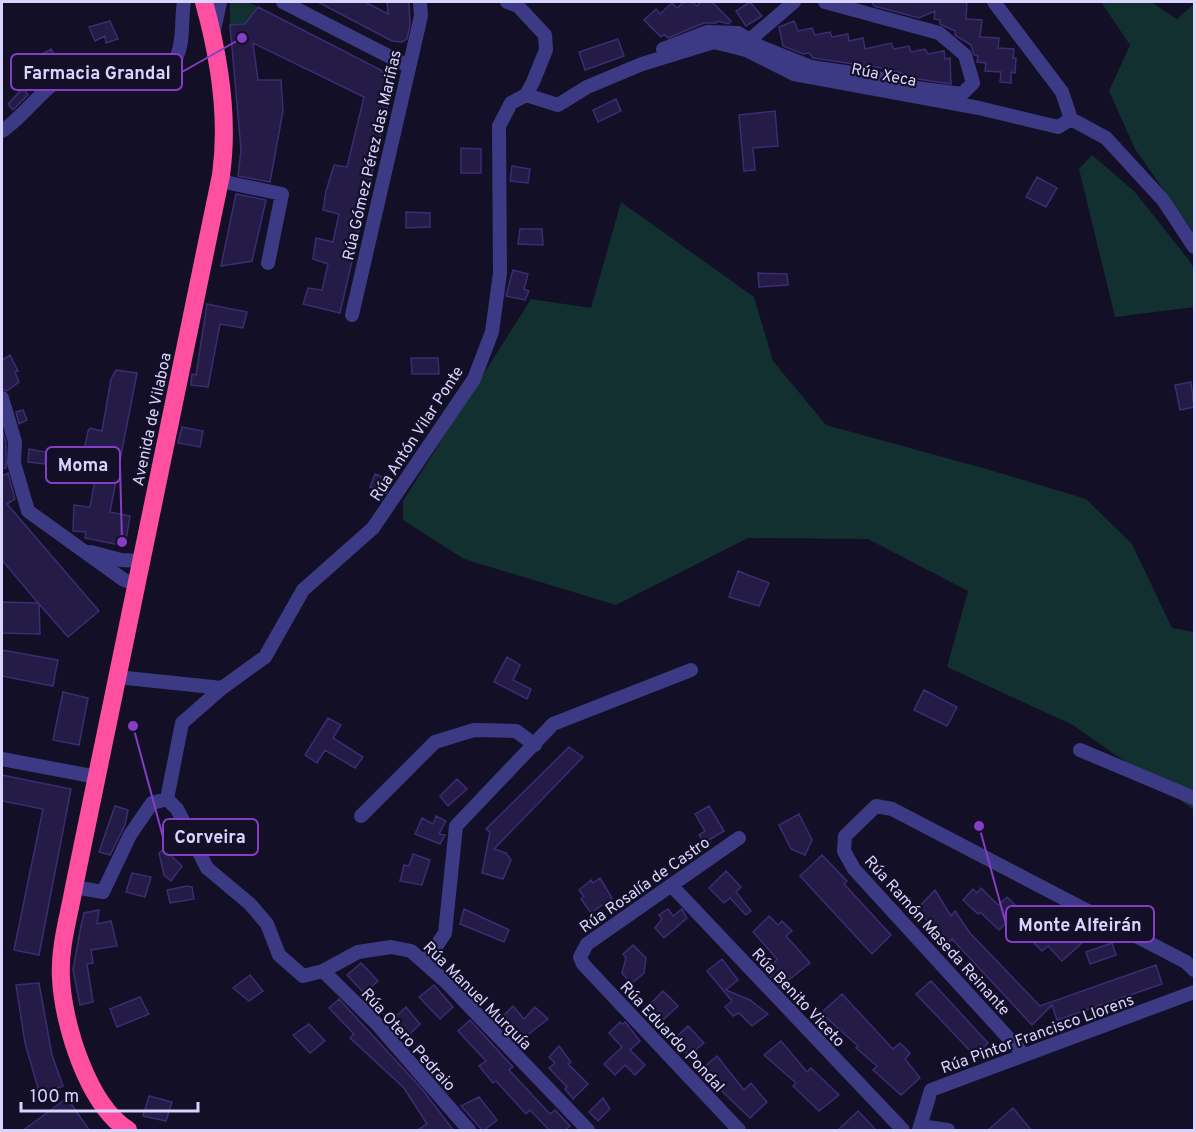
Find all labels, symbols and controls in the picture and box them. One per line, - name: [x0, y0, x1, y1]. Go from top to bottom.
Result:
- street label: Rúa Gómez Pérez das Mariñas: [339, 48, 407, 263]
- callout: Farmacia Grandal: [11, 54, 182, 90]
- street label: Rúa Xeca: [849, 60, 918, 92]
- text: Farmacia Grandal: [23, 63, 171, 86]
- street label: Avenida de Vilaboa: [129, 351, 177, 488]
- street label: Rúa Antón Vilar Ponte: [367, 363, 469, 505]
- callout: Moma: [46, 447, 120, 483]
- text: Moma: [58, 455, 108, 478]
- callout: Corveira: [163, 819, 258, 855]
- text: Corveira: [174, 827, 246, 850]
- street label: Rúa Rosalía de Castro: [576, 833, 714, 938]
- street label: Rúa Ramón Maseda Reinante: [859, 852, 1014, 1020]
- callout: Monte Alfeirán: [1006, 906, 1154, 942]
- text: Monte Alfeirán: [1018, 915, 1142, 938]
- street label: Rúa Manuel Murguía: [418, 938, 535, 1055]
- street label: Rúa Benito Viceto: [747, 945, 849, 1052]
- street label: Rúa Eduardo Pondal: [615, 978, 728, 1097]
- street label: Rúa Otero Pedraio: [356, 985, 459, 1096]
- street label: Rúa Pintor Francisco Llorens: [938, 991, 1137, 1079]
- scale bar: [21, 1075, 198, 1113]
- text: 100 m: [30, 1086, 79, 1109]

